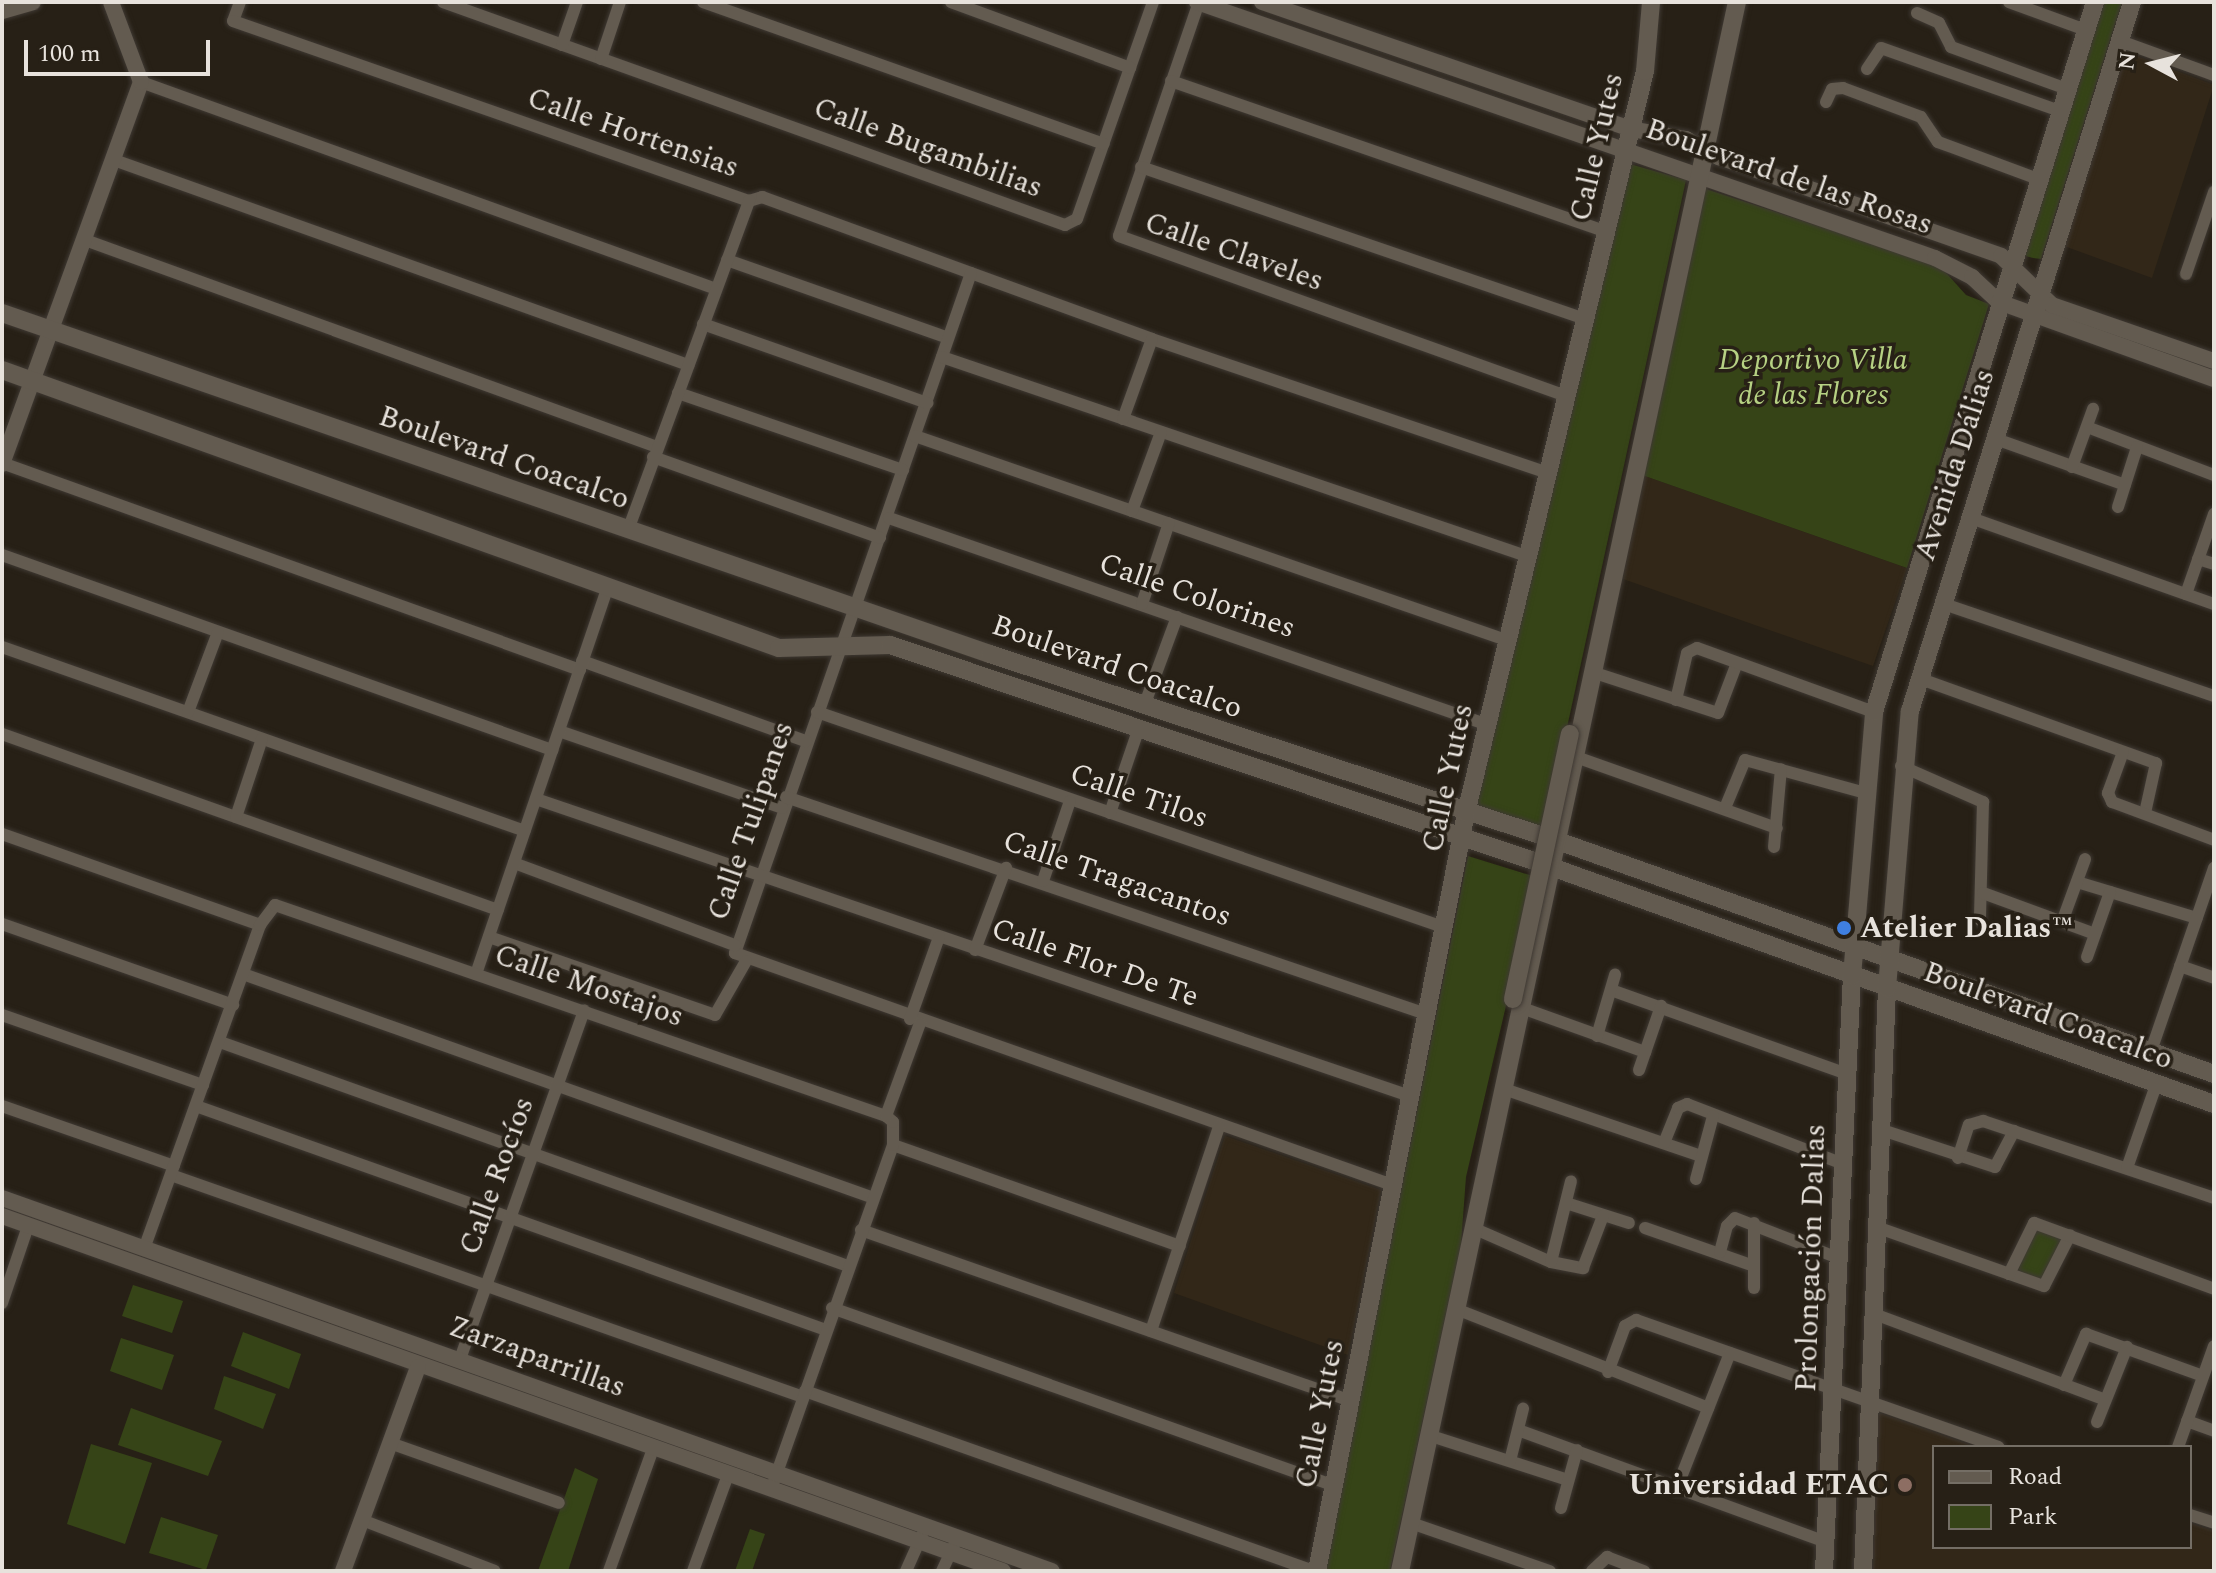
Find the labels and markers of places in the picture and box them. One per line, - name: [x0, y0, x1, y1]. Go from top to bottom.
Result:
- place label: Atelier Dalias™: [1860, 910, 2074, 946]
- marker: Atelier Dalias™: [1835, 919, 1853, 937]
- place label: Universidad ETAC: [1628, 1467, 1889, 1503]
- marker: Universidad ETAC: [1896, 1476, 1914, 1494]

